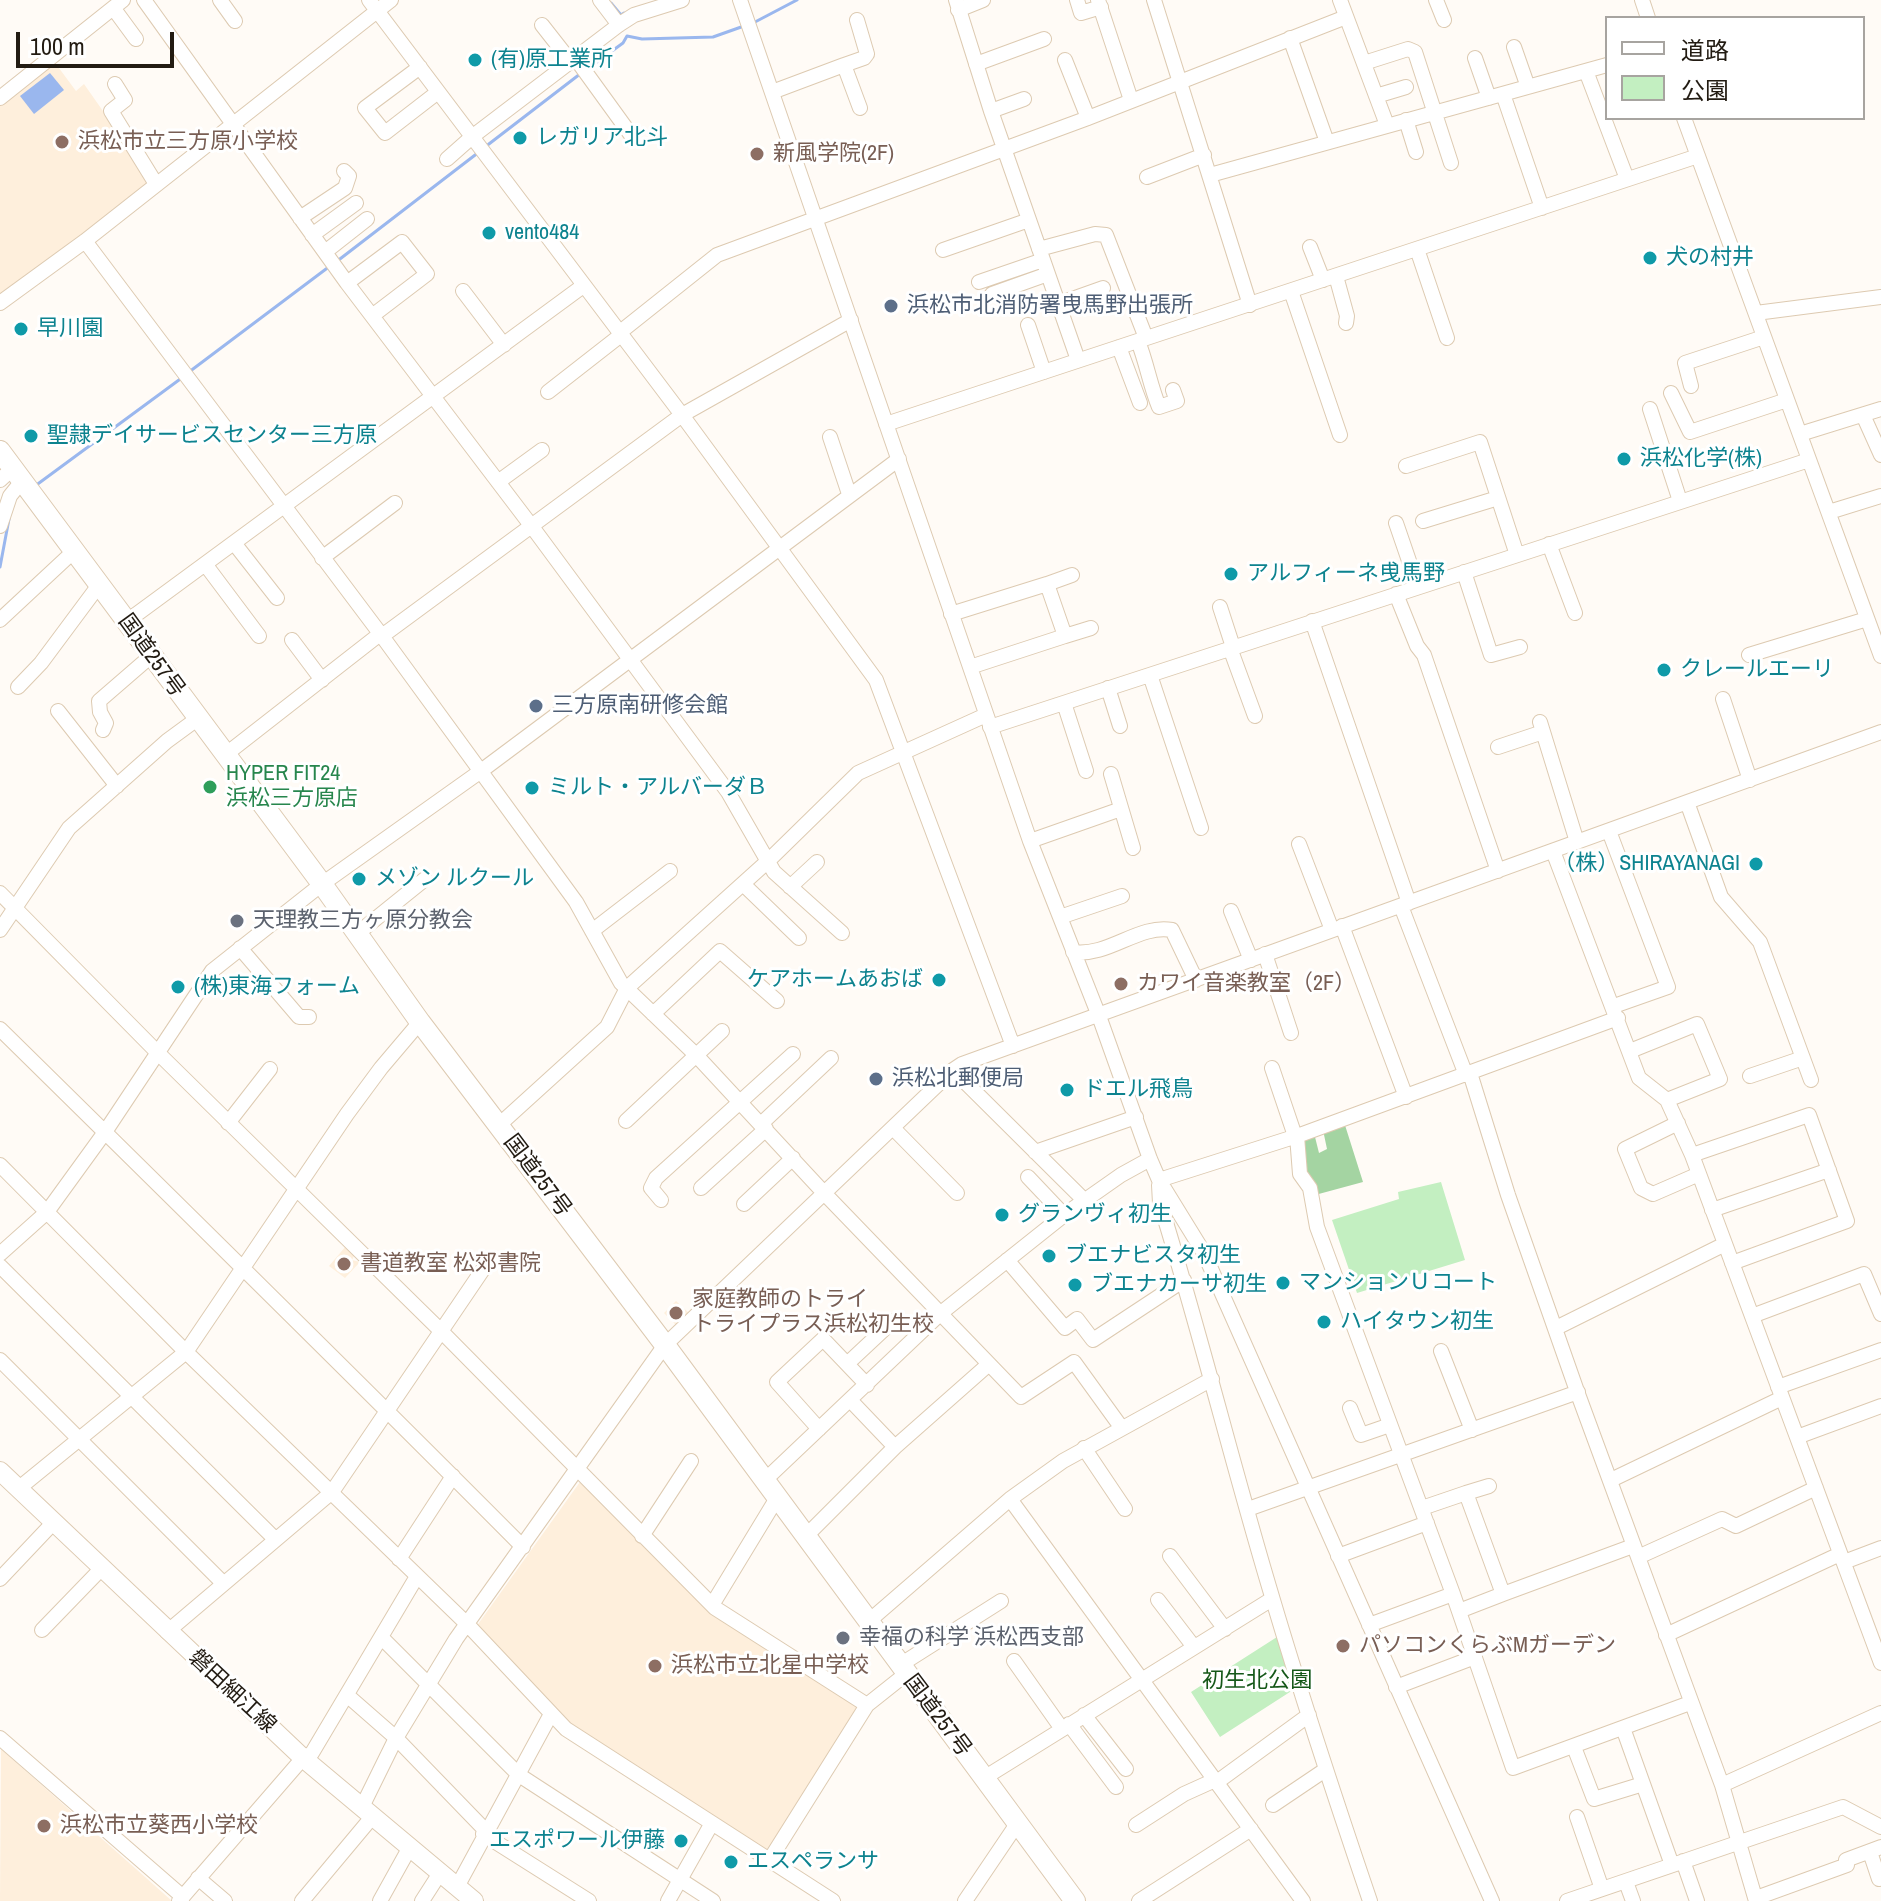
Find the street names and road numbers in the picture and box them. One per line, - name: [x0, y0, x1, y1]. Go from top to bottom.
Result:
- street label: 国道257号: [112, 609, 190, 703]
- street label: 国道257号: [498, 1130, 576, 1222]
- street label: 磐田細江線: [183, 1645, 281, 1739]
- street label: 国道257号: [898, 1670, 976, 1762]

